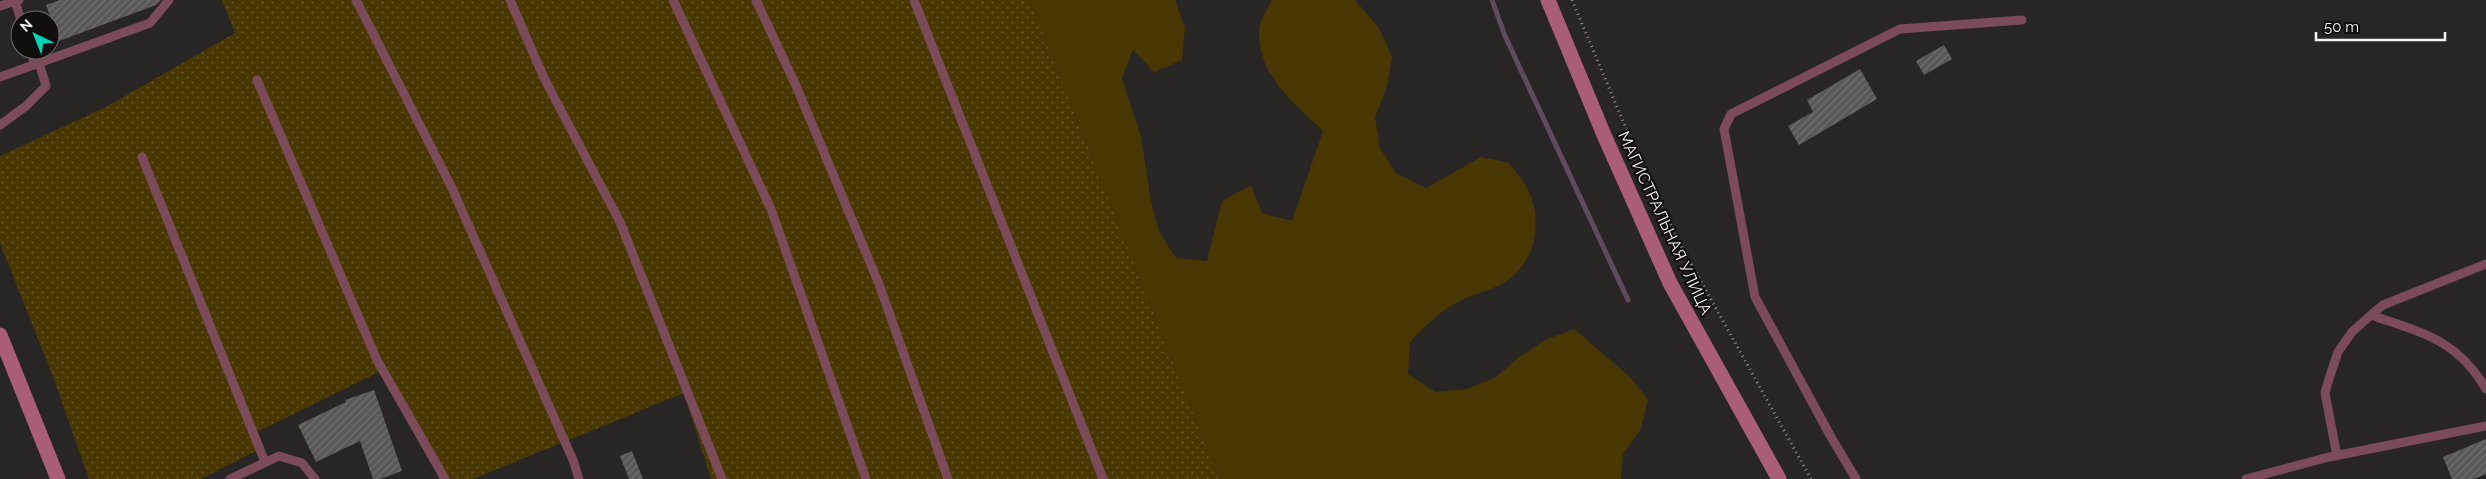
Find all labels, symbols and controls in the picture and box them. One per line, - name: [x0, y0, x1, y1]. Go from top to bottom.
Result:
- north arrow: [10, 10, 60, 60]
- scale bar: [2316, 10, 2445, 42]
- text: N: [17, 16, 35, 35]
- text: 50 m: [2324, 18, 2359, 36]
- street label: МАГИСТРАЛЬНАЯ УЛИЦА: [1614, 128, 1716, 318]

